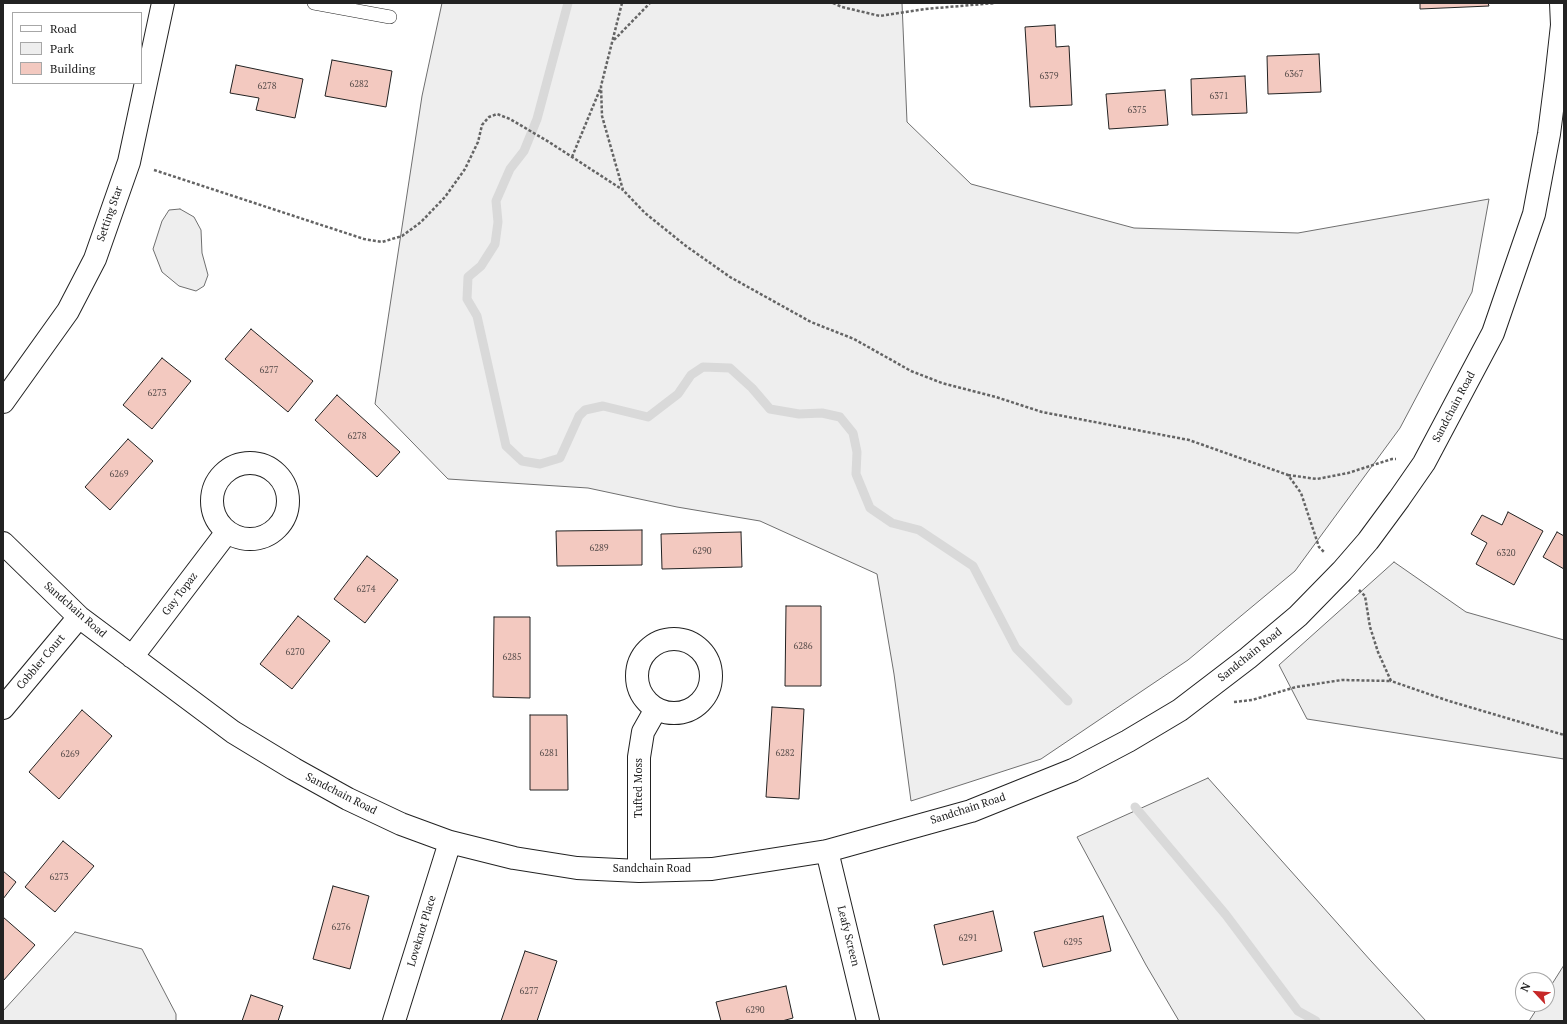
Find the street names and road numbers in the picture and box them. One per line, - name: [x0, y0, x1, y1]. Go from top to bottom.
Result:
- street label: Setting Star: [94, 185, 126, 243]
- street label: Sandchain Road: [1430, 369, 1478, 445]
- street label: Gay Topaz: [159, 570, 201, 618]
- street label: Sandchain Road: [41, 579, 109, 641]
- street label: Sandchain Road: [1215, 625, 1285, 685]
- street label: Cobbler Court: [14, 632, 68, 692]
- street label: Tufted Moss: [632, 758, 646, 818]
- street label: Sandchain Road: [303, 770, 379, 818]
- street label: Sandchain Road: [929, 791, 1007, 827]
- street label: Sandchain Road: [613, 862, 691, 876]
- street label: Loveknot Place: [405, 894, 439, 968]
- street label: Leafy Screen: [834, 904, 862, 968]

